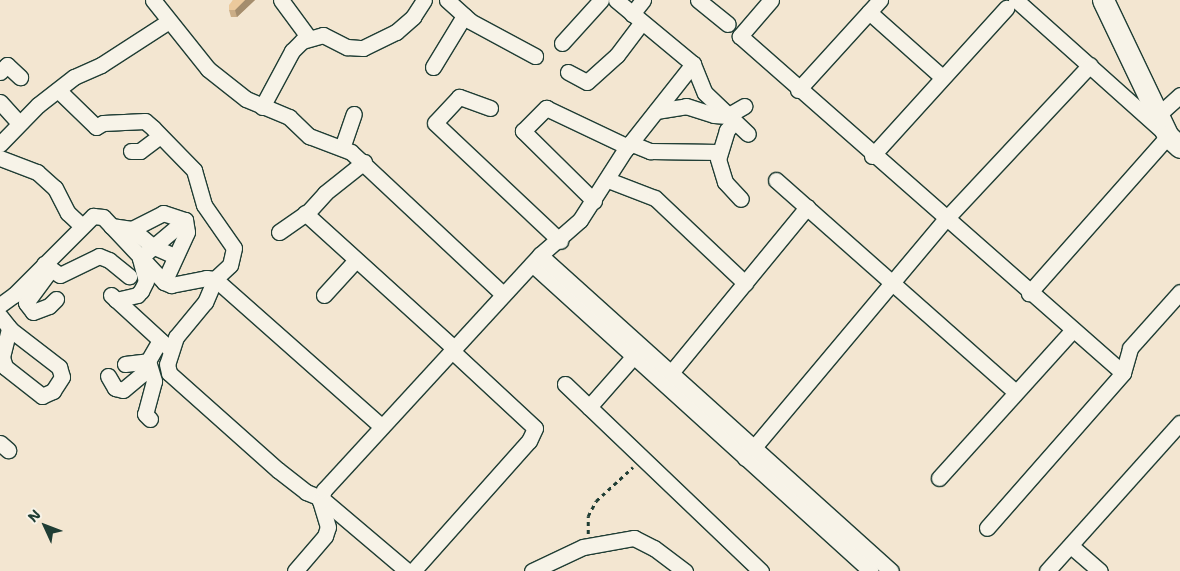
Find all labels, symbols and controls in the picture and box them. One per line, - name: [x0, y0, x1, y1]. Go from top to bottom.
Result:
- north arrow: [20, 501, 70, 551]
- text: N: [24, 506, 44, 526]

